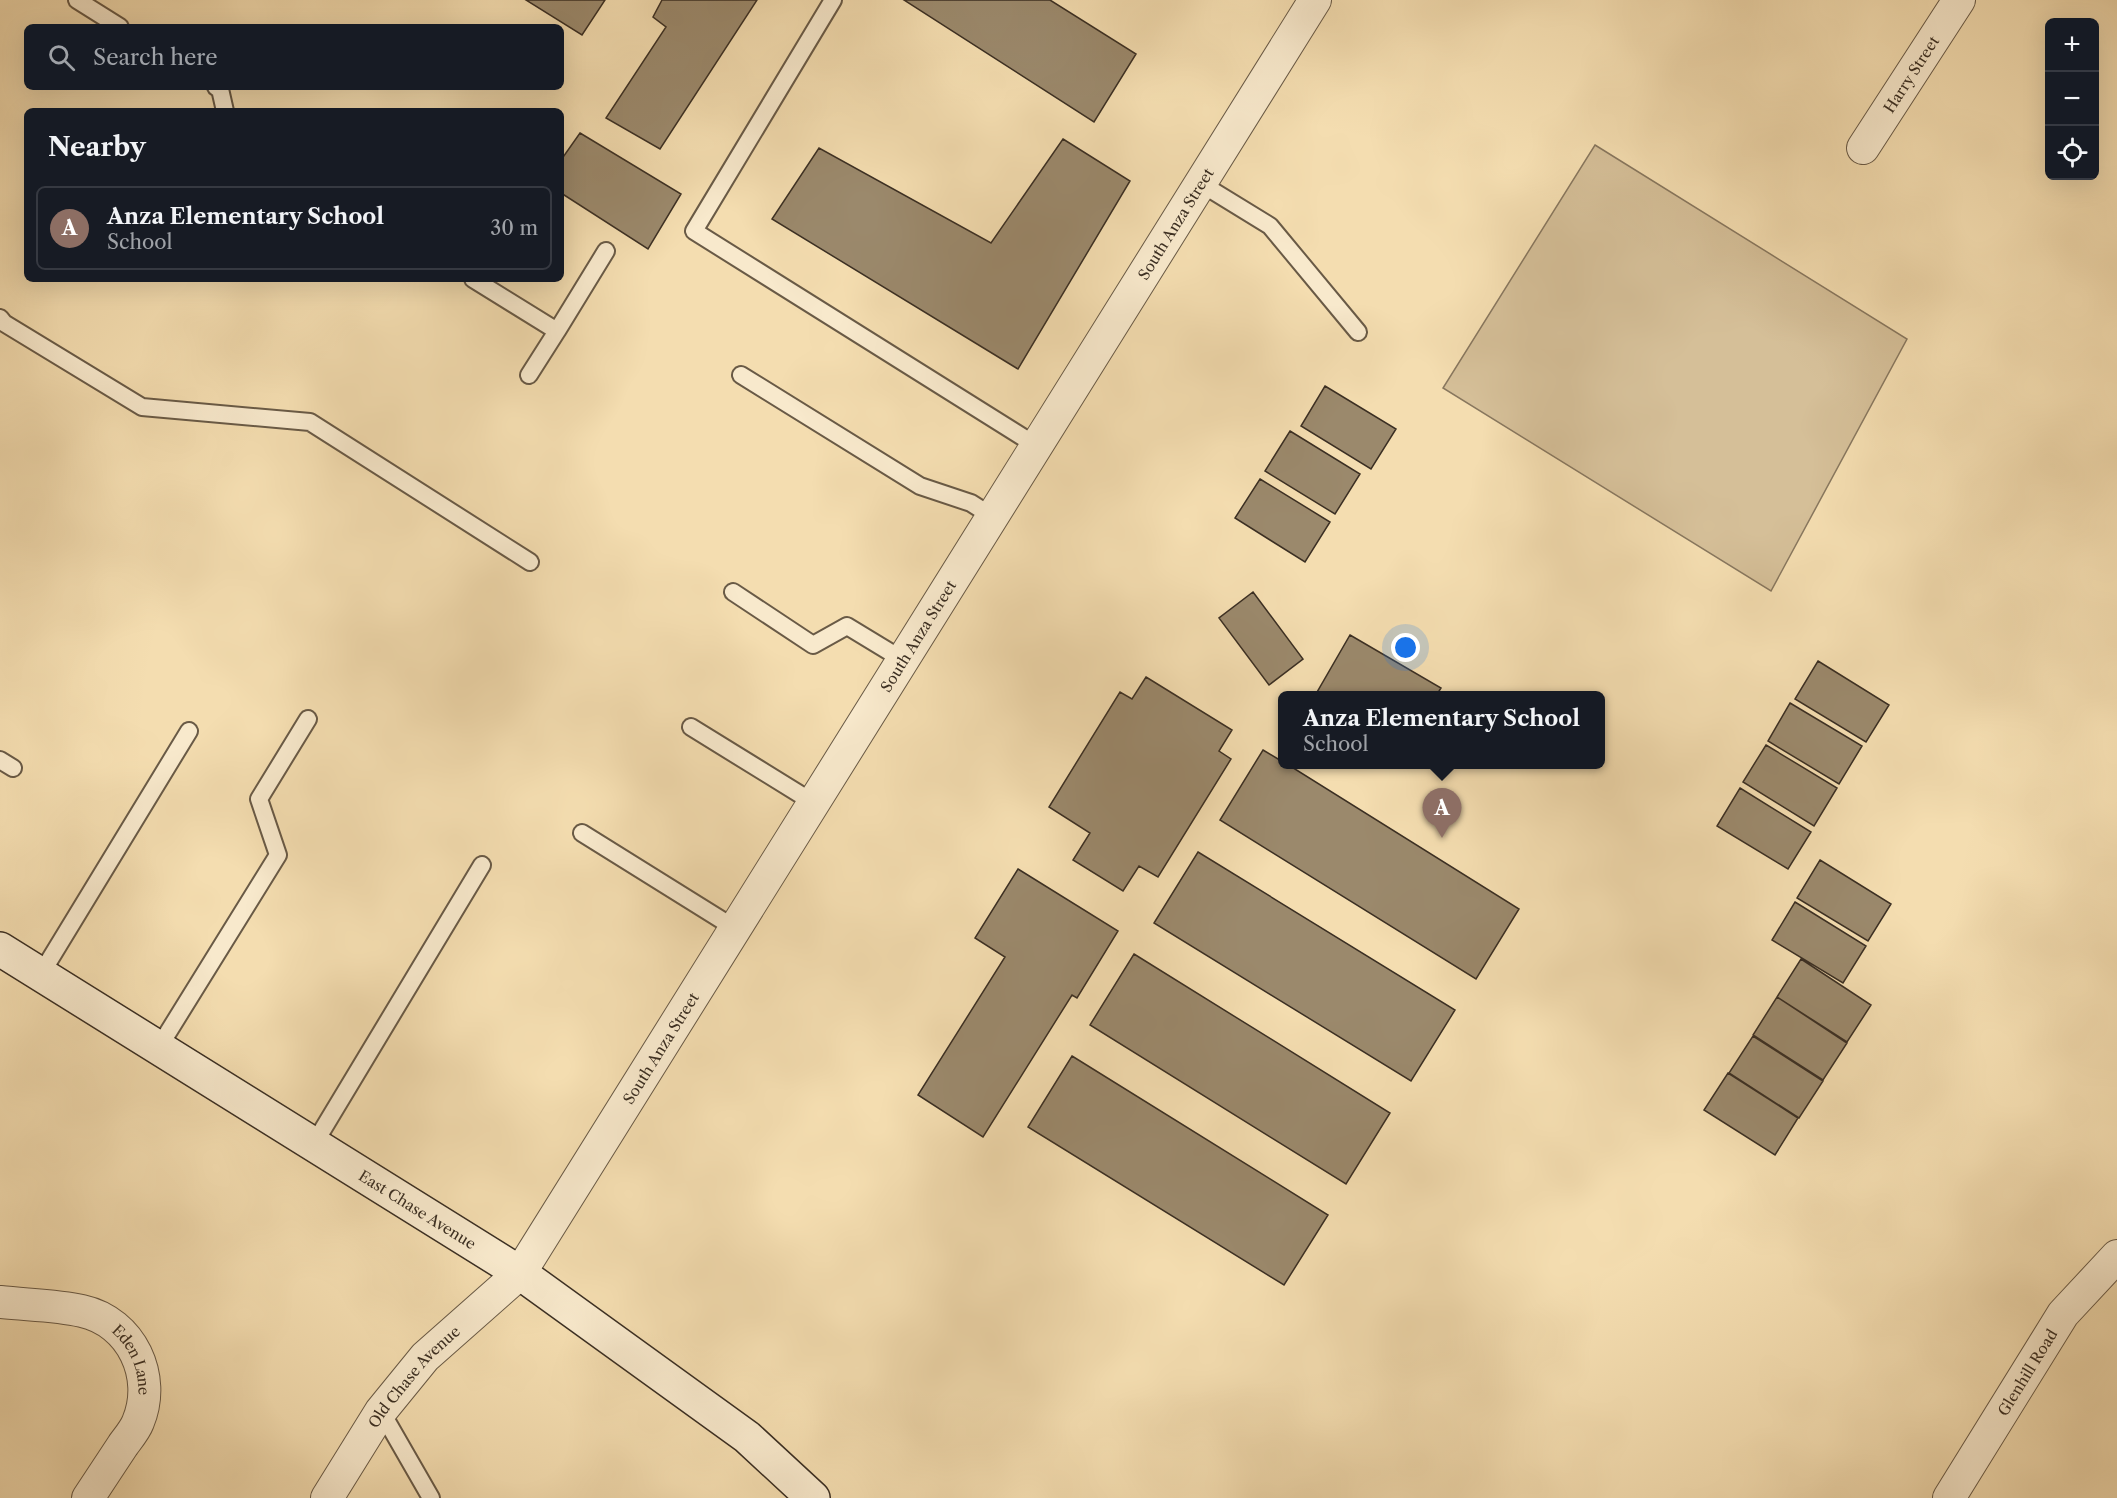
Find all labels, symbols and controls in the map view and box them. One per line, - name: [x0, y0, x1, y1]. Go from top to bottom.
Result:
- map controls: [2045, 18, 2099, 180]
- button: +: [2045, 18, 2099, 72]
- search box: [24, 24, 564, 90]
- street label: Harry Street: [1879, 32, 1943, 116]
- icon: search: [45, 41, 78, 74]
- text: Search here: [93, 44, 218, 71]
- button: −: [2045, 72, 2099, 126]
- button: locate: [2045, 126, 2099, 180]
- text: Nearby: [48, 131, 146, 163]
- street label: South Anza Street: [1133, 164, 1218, 283]
- text: Anza Elementary School: [107, 203, 384, 230]
- text: A: [62, 216, 77, 240]
- text: 30 m: [490, 216, 538, 240]
- text: School: [107, 230, 172, 254]
- street label: South Anza Street: [876, 576, 960, 695]
- your location: [1391, 633, 1420, 662]
- popup: [1278, 691, 1605, 769]
- text: Anza Elementary School: [1303, 705, 1580, 732]
- text: School: [1303, 732, 1368, 756]
- pin: A: [1422, 788, 1462, 838]
- street label: South Anza Street: [618, 988, 703, 1107]
- street label: East Chase Avenue: [355, 1166, 480, 1253]
- street label: Eden Lane: [109, 1320, 154, 1395]
- street label: Old Chase Avenue: [364, 1321, 464, 1431]
- street label: Glenhill Road: [1993, 1325, 2061, 1419]

